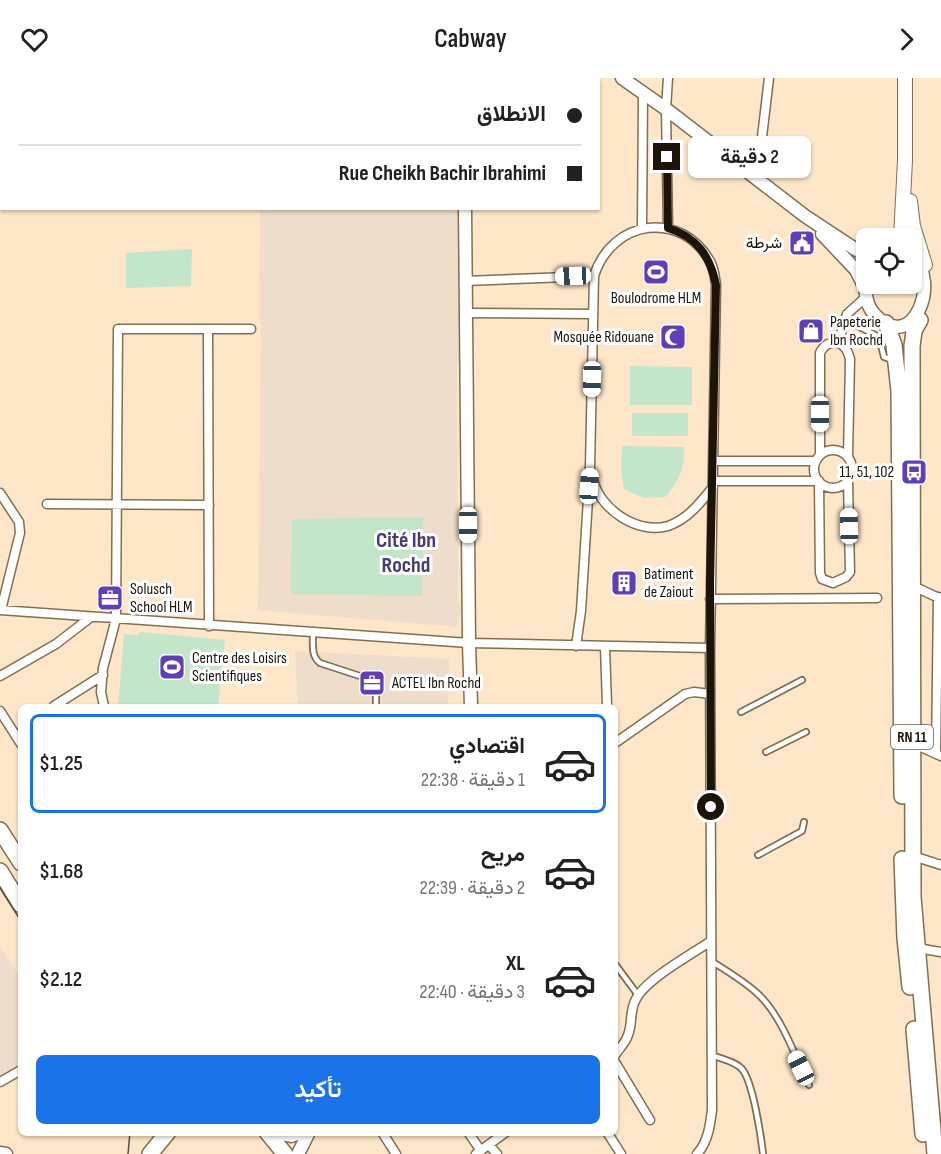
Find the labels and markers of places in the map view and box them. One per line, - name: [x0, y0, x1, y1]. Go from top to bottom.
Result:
- public building icon: شرطة: [787, 228, 817, 258]
- place label: شرطة: [746, 234, 782, 253]
- sports icon: Boulodrome HLM: [641, 257, 671, 287]
- place label: Boulodrome HLM: [611, 289, 701, 308]
- place label: Papeterie Ibn Rochd: [830, 313, 883, 350]
- shop icon: Papeterie Ibn Rochd: [796, 316, 826, 346]
- mosque icon: Mosquée Ridouane: [658, 322, 688, 352]
- place label: Mosquée Ridouane: [554, 328, 654, 347]
- bus stop icon: 11, 51, 102: [899, 457, 929, 487]
- place label: 11, 51, 102: [840, 463, 894, 482]
- place label: Batiment de Zaiout: [644, 565, 694, 602]
- building icon: Batiment de Zaiout: [609, 568, 639, 598]
- place label: Solusch School HLM: [130, 580, 192, 617]
- office icon: Solusch School HLM: [95, 583, 125, 613]
- place label: Centre des Loisirs Scientifiques: [192, 649, 287, 686]
- sports icon: Centre des Loisirs Scientifiques: [157, 652, 187, 682]
- office icon: ACTEL Ibn Rochd: [357, 668, 387, 698]
- place label: ACTEL Ibn Rochd: [391, 674, 481, 693]

